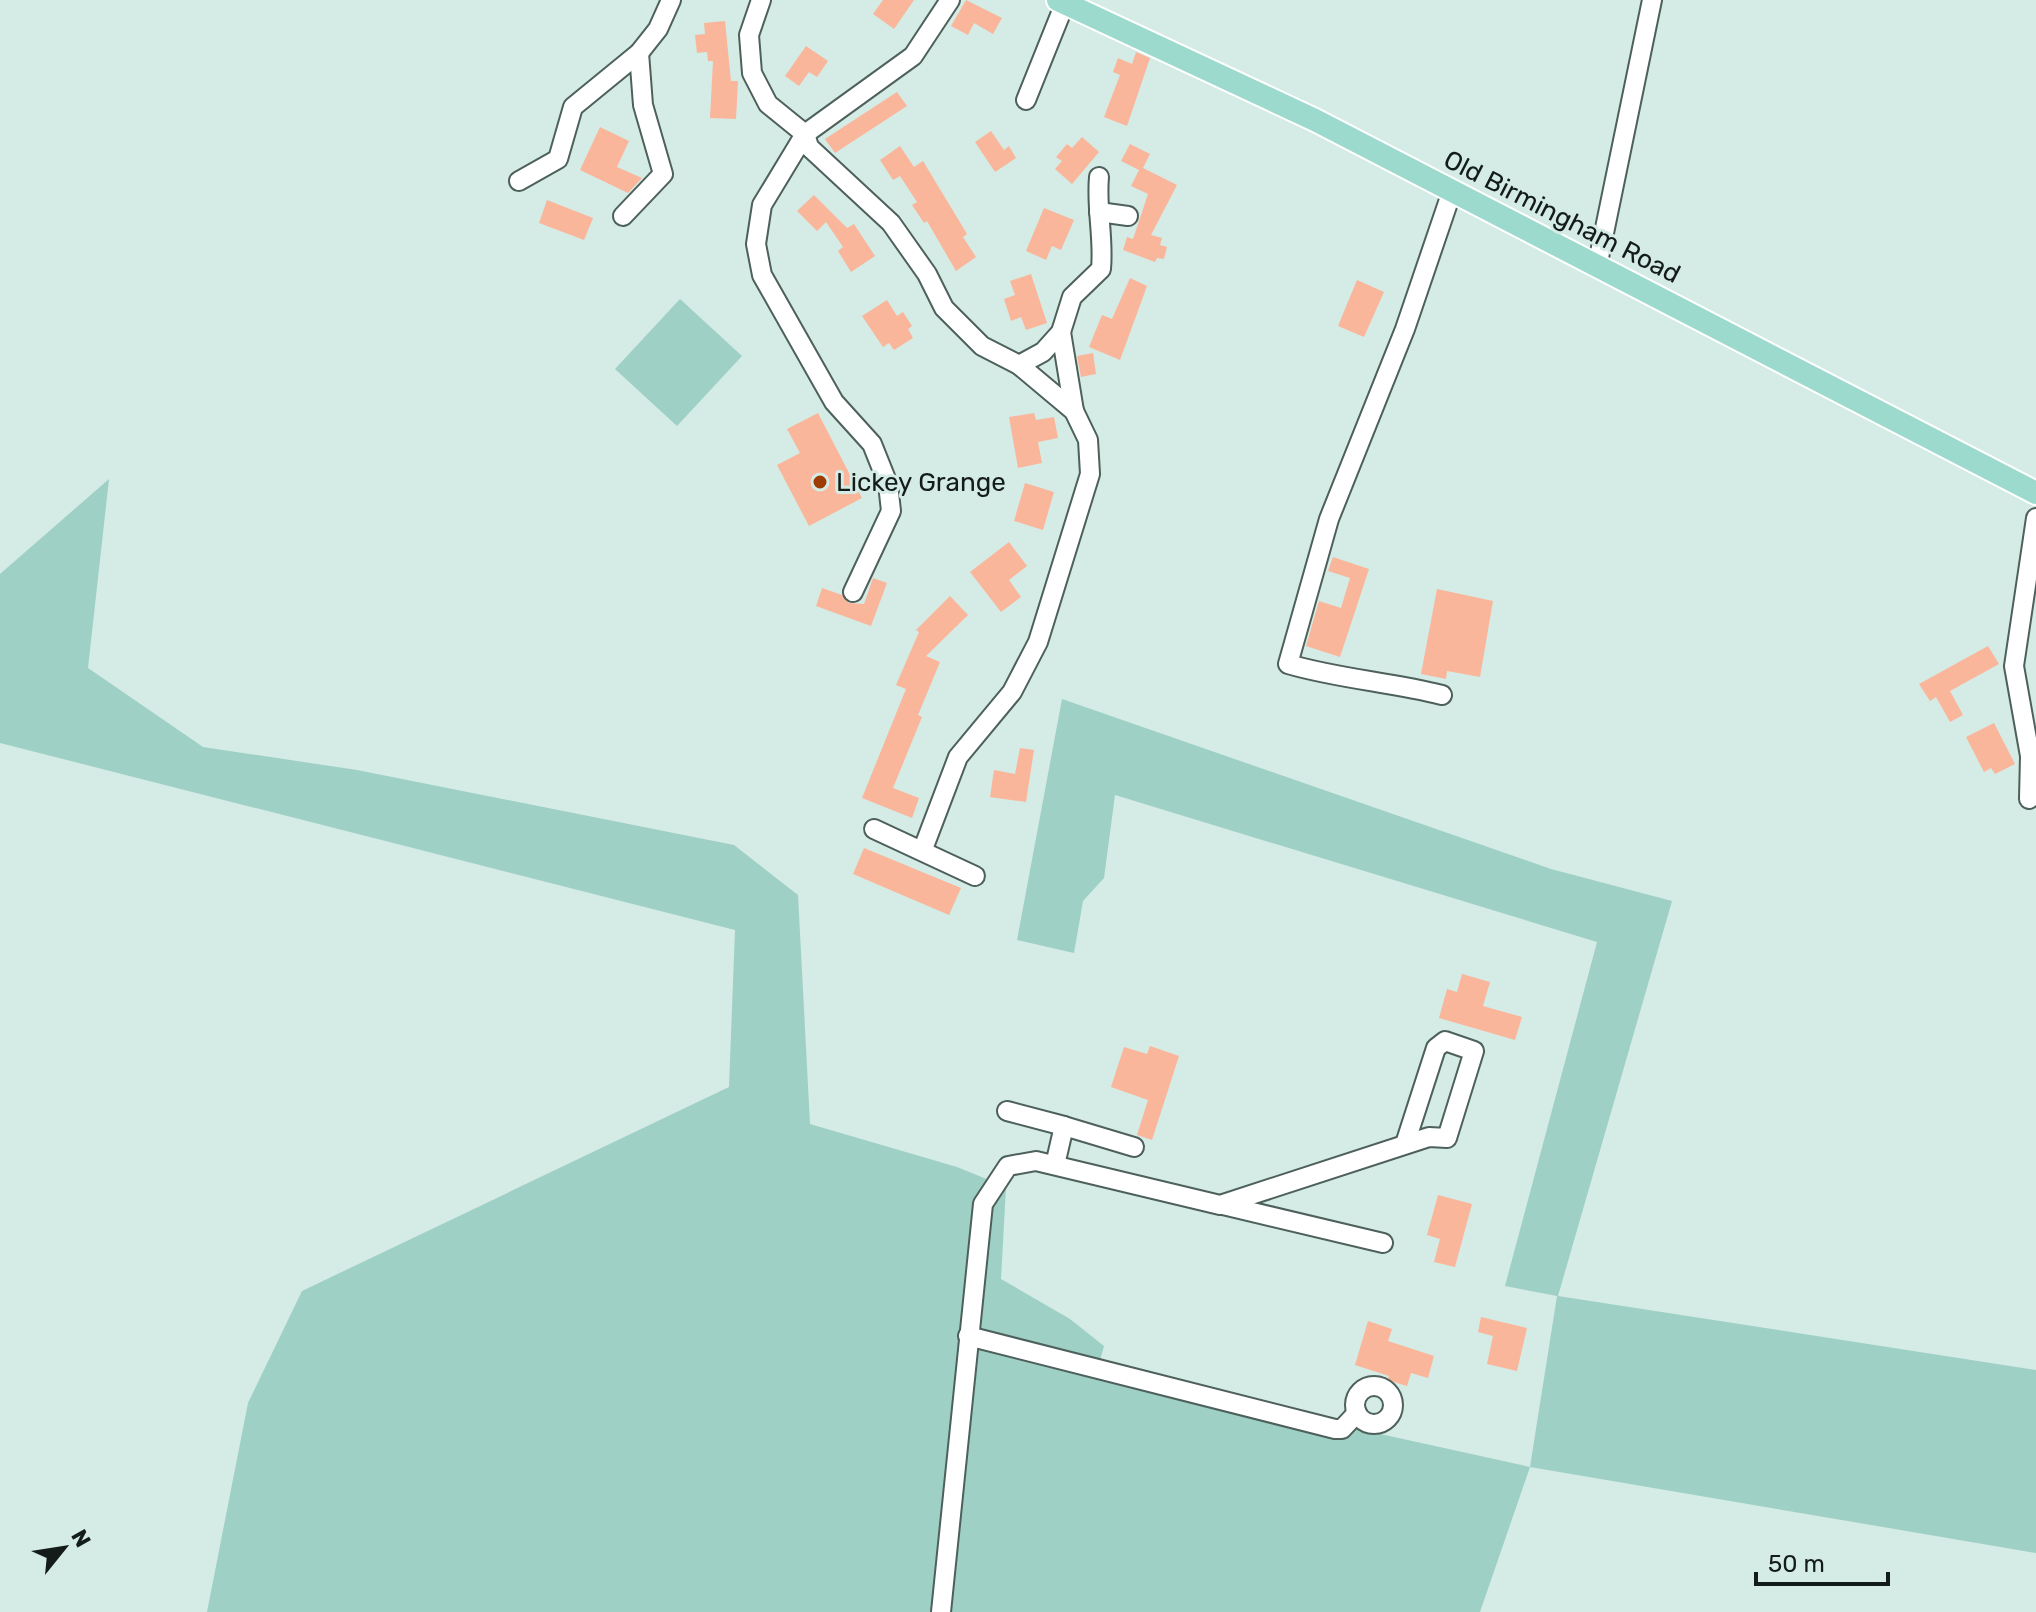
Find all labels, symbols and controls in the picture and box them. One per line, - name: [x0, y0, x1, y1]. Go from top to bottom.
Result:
- street label: Old Birmingham Road: [1439, 144, 1685, 290]
- place label: Lickey Grange: [836, 467, 1006, 498]
- marker: Lickey Grange: [811, 473, 829, 491]
- north arrow: [24, 1508, 104, 1588]
- text: N: [65, 1525, 97, 1552]
- scale bar: [1756, 1536, 1888, 1586]
- text: 50 m: [1768, 1550, 1825, 1578]

